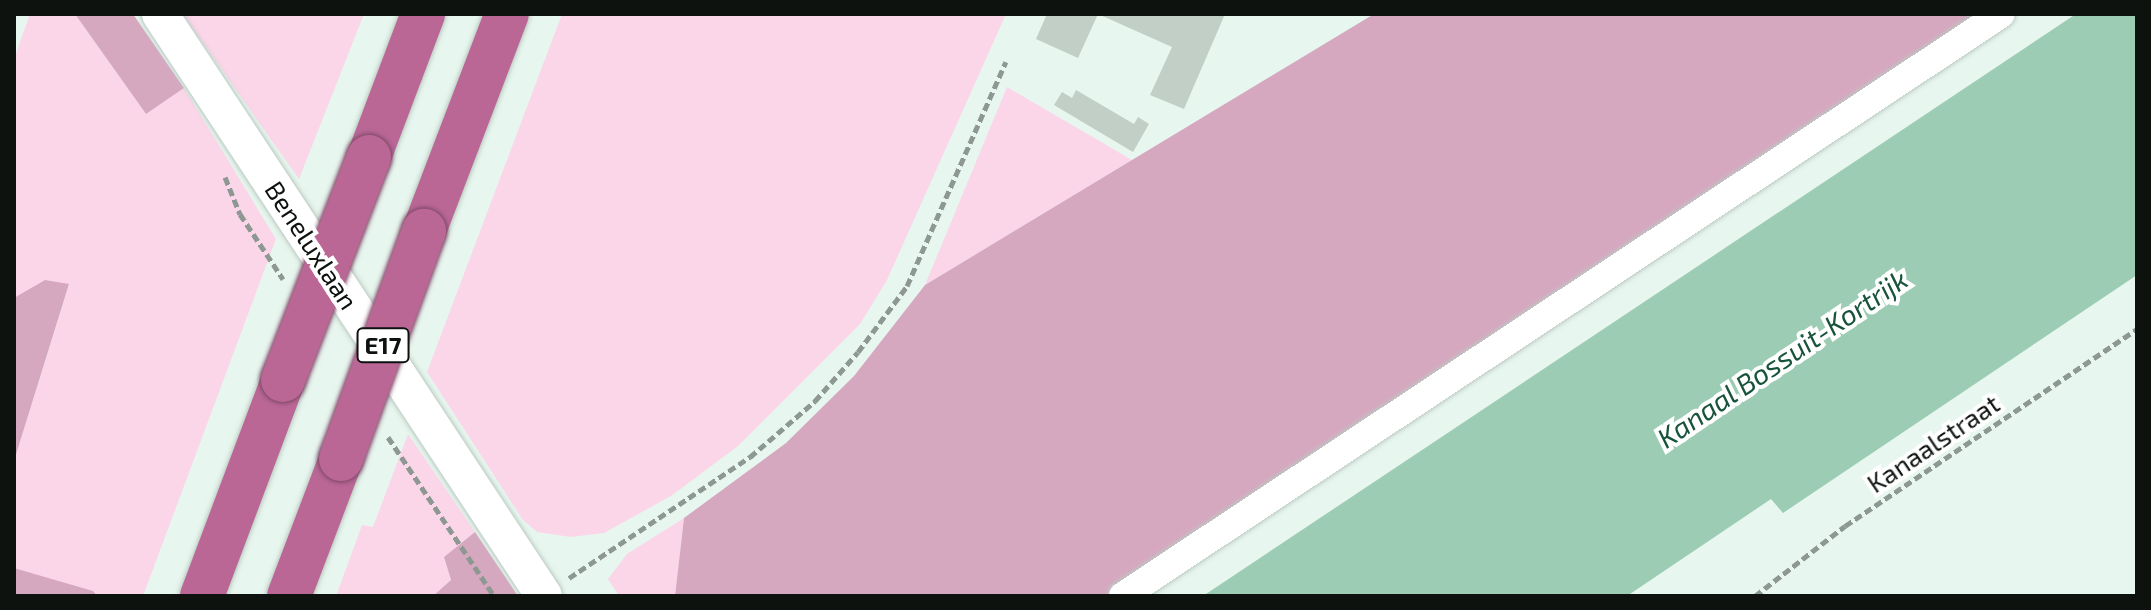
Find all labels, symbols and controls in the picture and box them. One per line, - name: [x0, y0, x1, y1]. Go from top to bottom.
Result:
- street label: Beneluxlaan: [259, 175, 365, 315]
- water label: Kanaal Bossuit-Kortrijk: [1650, 262, 1914, 454]
- road number: E17: [355, 325, 411, 365]
- street label: Kanaalstraat: [1861, 387, 2005, 499]

